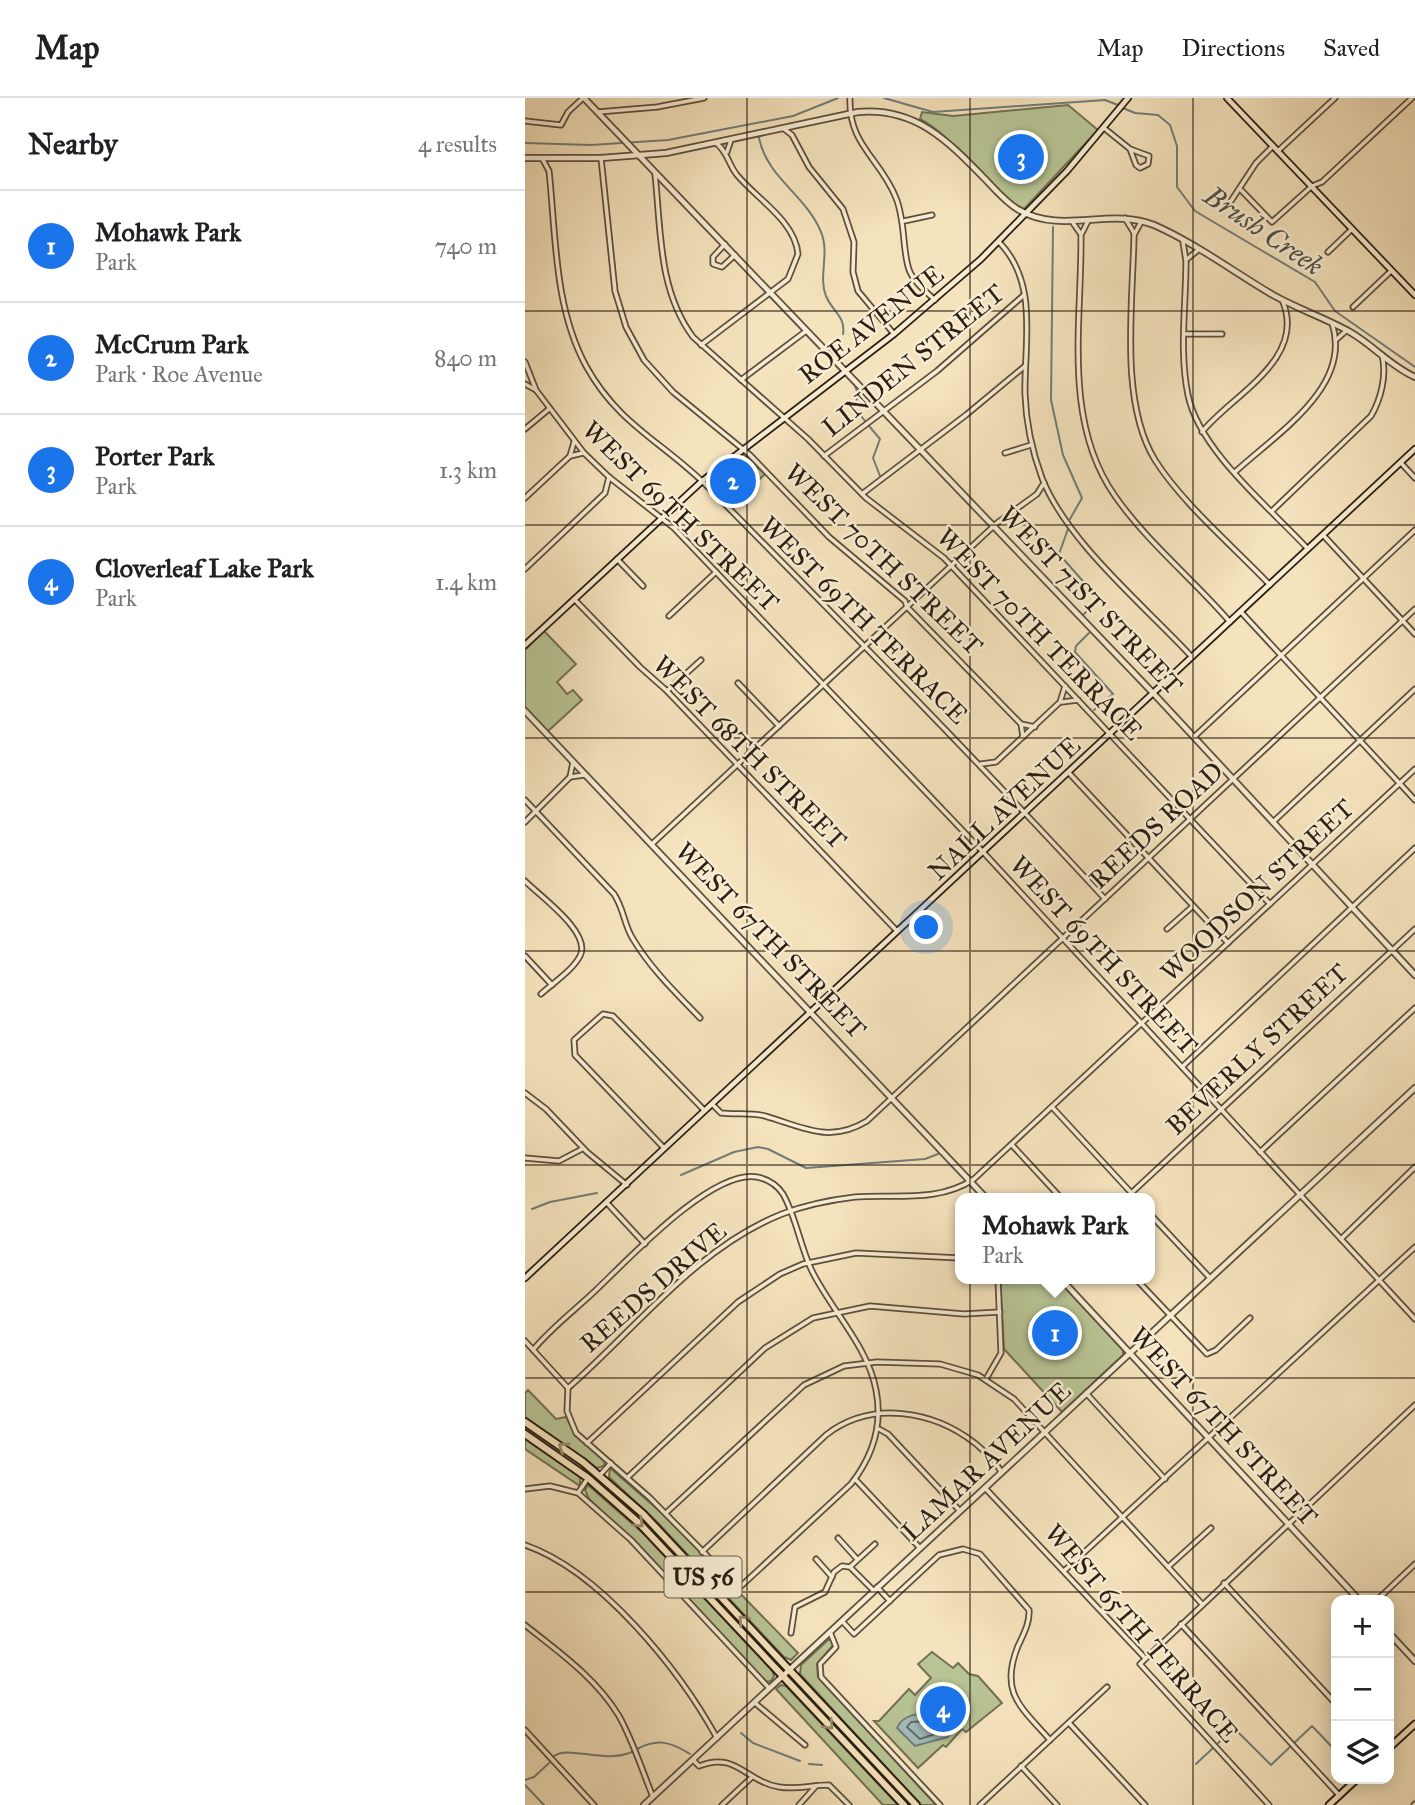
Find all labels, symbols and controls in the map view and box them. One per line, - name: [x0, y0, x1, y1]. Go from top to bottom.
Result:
- text: Map: [35, 28, 99, 68]
- text: Map: [1097, 33, 1144, 63]
- text: Directions: [1182, 33, 1285, 63]
- text: Saved: [1323, 33, 1380, 63]
- text: Nearby: [28, 126, 118, 162]
- text: 4 results: [418, 130, 497, 158]
- pin: 3: [998, 131, 1044, 183]
- water label: Brush Creek: [1196, 177, 1330, 283]
- text: Mohawk Park: [95, 216, 241, 248]
- text: 1: [46, 232, 56, 260]
- text: 740 m: [435, 232, 497, 260]
- text: Park: [95, 248, 137, 276]
- street label: ROE AVENUE: [792, 258, 950, 390]
- street label: LINDEN STREET: [815, 277, 1011, 443]
- text: McCrum Park: [95, 328, 248, 360]
- text: 2: [45, 344, 57, 372]
- text: 840 m: [434, 344, 497, 372]
- text: Park · Roe Avenue: [95, 360, 263, 388]
- street label: WEST 69TH STREET: [576, 414, 786, 618]
- text: Porter Park: [95, 440, 215, 472]
- pin: 2: [710, 455, 756, 507]
- text: 3: [46, 456, 56, 484]
- text: 1.3 km: [439, 456, 497, 484]
- street label: WEST 70TH STREET: [778, 456, 990, 662]
- text: Park: [95, 472, 137, 500]
- street label: WEST 71ST STREET: [993, 499, 1190, 701]
- street label: WEST 69TH TERRACE: [753, 509, 975, 731]
- street label: WEST 70TH TERRACE: [930, 521, 1150, 747]
- text: Cloverleaf Lake Park: [95, 552, 314, 584]
- text: 4: [45, 568, 57, 596]
- text: 1.4 km: [435, 568, 497, 596]
- text: Park: [95, 584, 137, 612]
- street label: WEST 68TH STREET: [646, 648, 854, 856]
- street label: NALL AVENUE: [921, 729, 1087, 887]
- street label: REEDS ROAD: [1082, 755, 1230, 895]
- street label: WOODSON STREET: [1154, 792, 1360, 988]
- street label: WEST 67TH STREET: [669, 835, 873, 1045]
- street label: WEST 69TH STREET: [1003, 849, 1205, 1061]
- your location: [909, 910, 943, 944]
- street label: BEVERLY STREET: [1159, 956, 1355, 1142]
- popup: [955, 1193, 1155, 1284]
- text: Mohawk Park: [982, 1209, 1128, 1241]
- street label: REEDS DRIVE: [573, 1215, 733, 1359]
- text: Park: [982, 1241, 1023, 1269]
- pin: 1: [1032, 1307, 1078, 1359]
- street label: WEST 67TH STREET: [1123, 1320, 1325, 1532]
- street label: LAMAR AVENUE: [895, 1375, 1077, 1547]
- one-way arrow: [559, 1443, 571, 1455]
- one-way arrow: [631, 1514, 644, 1527]
- street label: WEST 65TH TERRACE: [1038, 1517, 1246, 1749]
- road number: US 56: [665, 1556, 741, 1597]
- map controls: [1331, 1595, 1394, 1784]
- button: +: [1331, 1595, 1394, 1658]
- one-way arrow: [738, 1615, 751, 1628]
- button: −: [1331, 1658, 1394, 1721]
- pin: 4: [920, 1683, 966, 1735]
- one-way arrow: [821, 1717, 834, 1730]
- button: layers: [1331, 1721, 1394, 1784]

